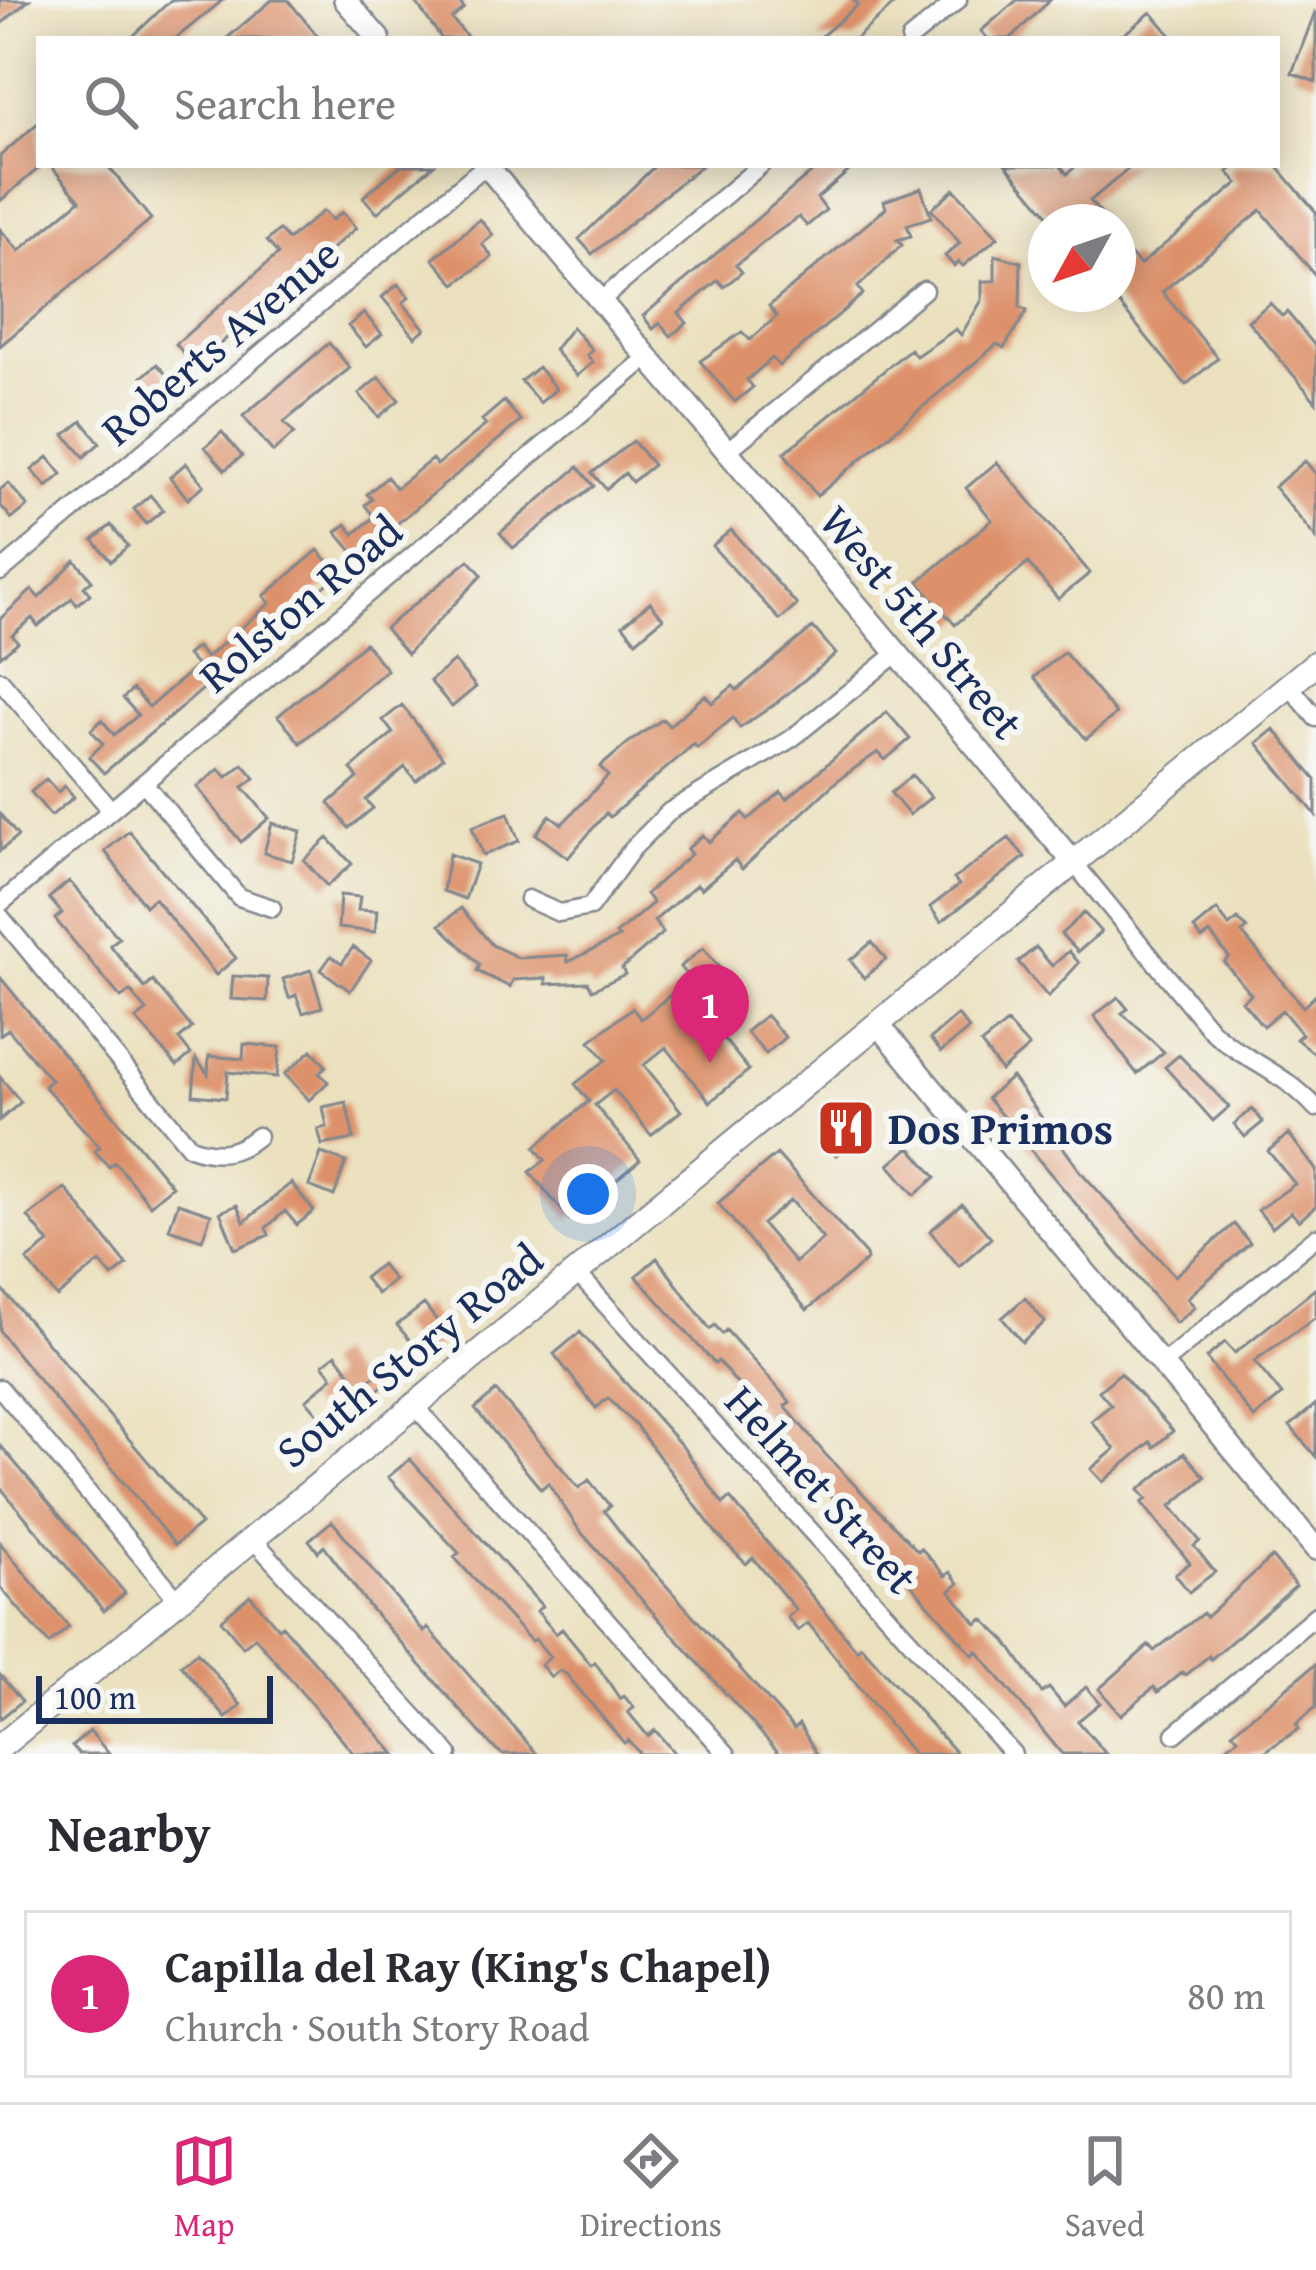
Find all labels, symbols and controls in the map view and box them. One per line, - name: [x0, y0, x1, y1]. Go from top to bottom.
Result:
- search box: [36, 36, 1280, 168]
- icon: search: [78, 69, 144, 135]
- text: Search here: [174, 70, 396, 135]
- north arrow: [1028, 204, 1136, 312]
- street label: Roberts Avenue: [86, 221, 353, 460]
- street label: West 5th Street: [805, 491, 1040, 753]
- street label: Rolston Road: [184, 498, 415, 707]
- pin: 1: [671, 964, 749, 1063]
- place label: Dos Primos: [888, 1095, 1113, 1160]
- restaurant icon: Dos Primos: [815, 1097, 877, 1159]
- your location: [558, 1164, 618, 1224]
- street label: South Story Road: [261, 1227, 556, 1483]
- street label: Helmet Street: [711, 1370, 934, 1608]
- scale bar: [36, 1670, 273, 1723]
- text: 100 m: [54, 1673, 136, 1721]
- text: Nearby: [48, 1795, 211, 1870]
- text: Capilla del Ray (King's Chapel): [165, 1933, 771, 1998]
- text: 1: [80, 1966, 100, 2023]
- text: 80 m: [1187, 1966, 1265, 2023]
- text: Church · South Story Road: [165, 1998, 590, 2055]
- tab: Map: [171, 2128, 237, 2248]
- tab: Directions: [580, 2128, 722, 2248]
- tab: Saved: [1065, 2128, 1145, 2248]

